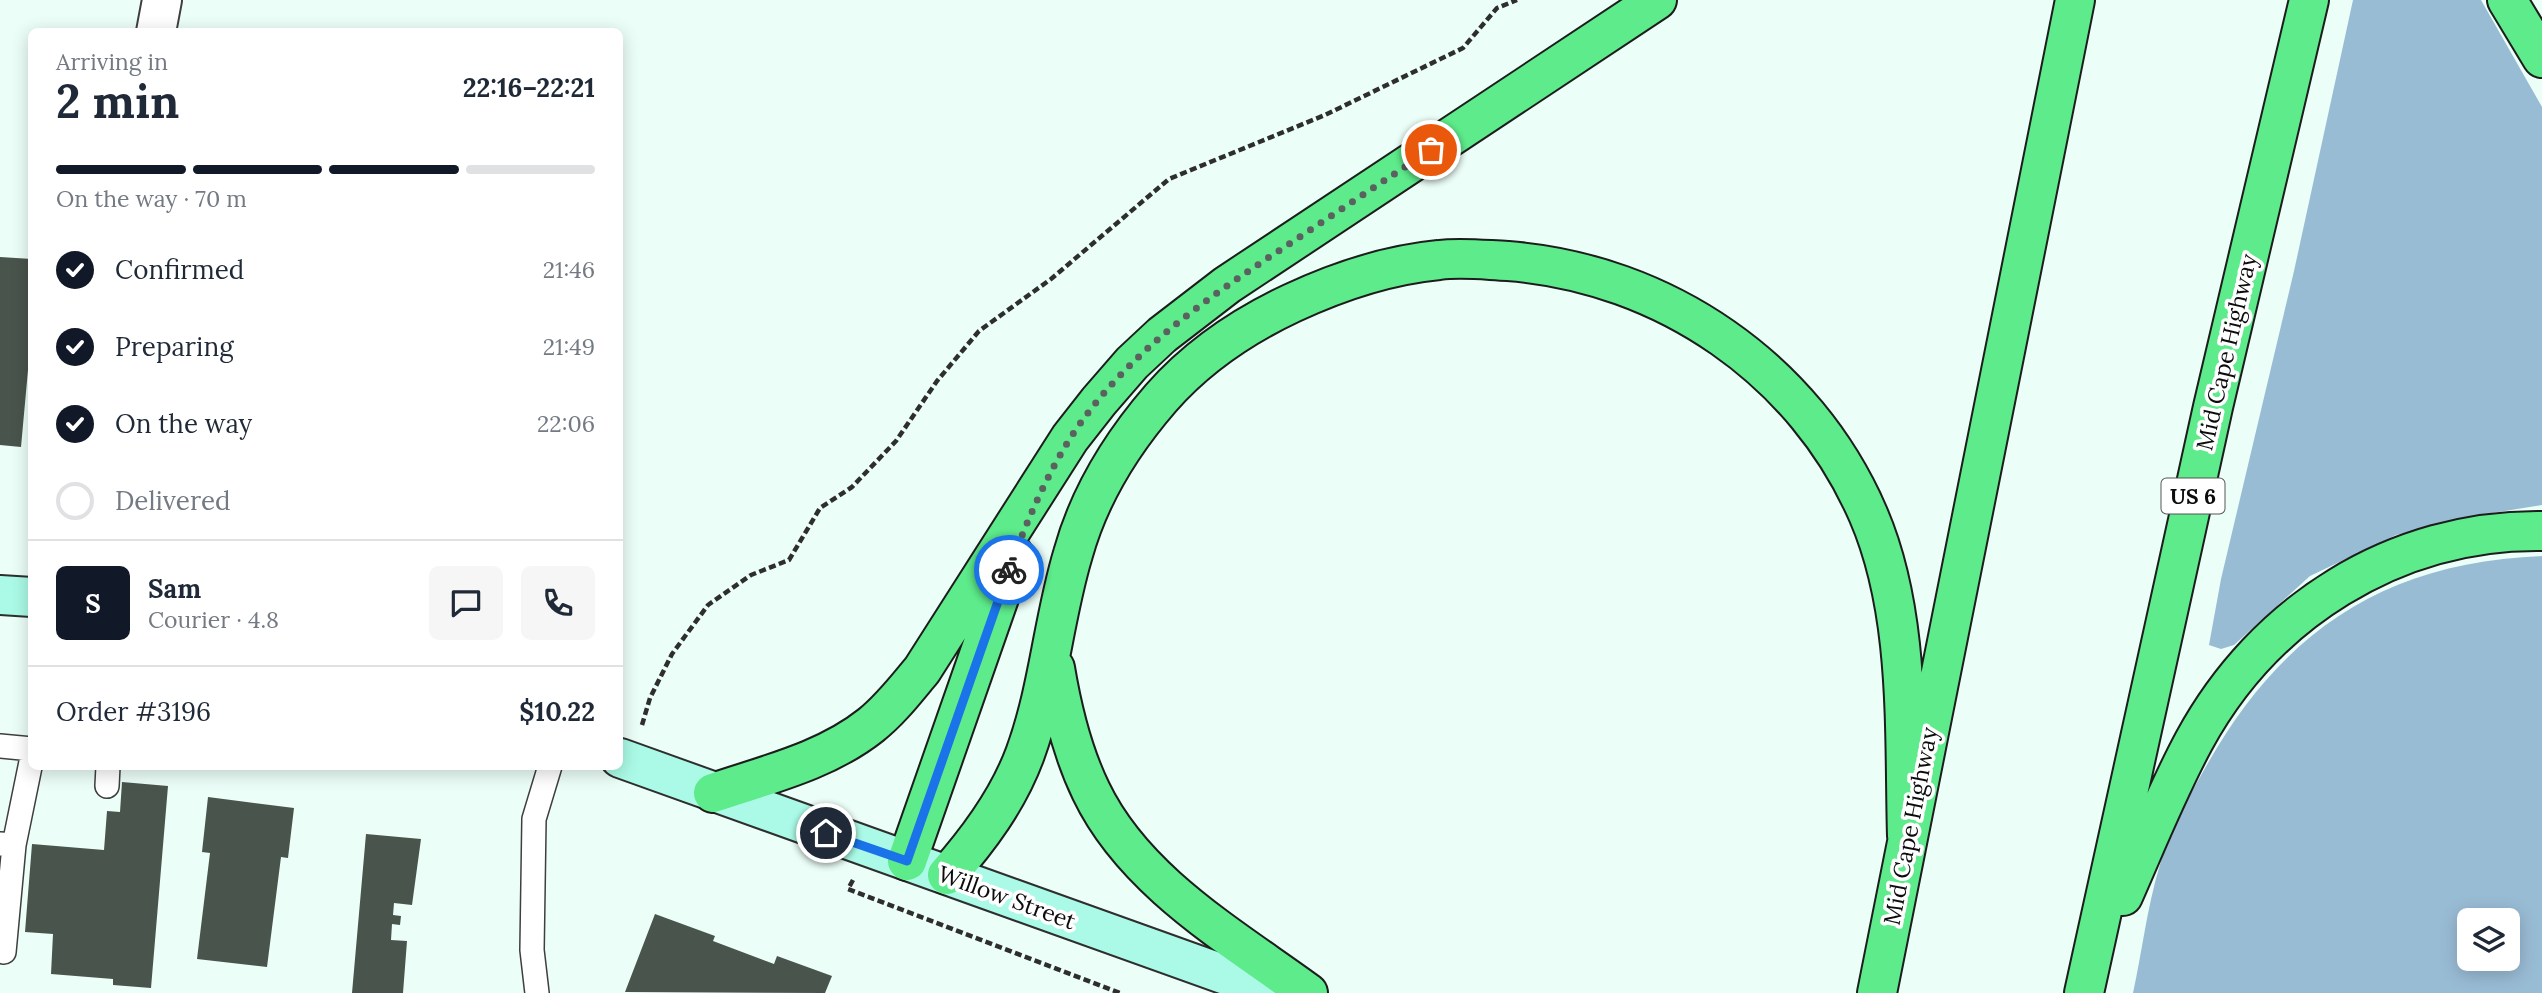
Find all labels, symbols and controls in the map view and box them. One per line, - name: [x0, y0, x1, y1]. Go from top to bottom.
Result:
- text: Arriving in: [56, 47, 168, 76]
- text: 22:16–22:21: [463, 71, 595, 104]
- text: 2 min: [56, 72, 179, 131]
- pin: [1401, 120, 1461, 180]
- icon: bag: [1412, 131, 1450, 169]
- text: On the way · 70 m: [56, 184, 247, 213]
- street label: Mid Cape Highway: [2189, 250, 2263, 453]
- icon: check: [56, 251, 94, 289]
- text: Confirmed: [115, 253, 244, 286]
- text: 21:46: [543, 255, 595, 284]
- icon: check: [56, 328, 94, 366]
- text: Preparing: [115, 330, 234, 363]
- text: 21:49: [543, 332, 595, 361]
- icon: check: [56, 405, 94, 443]
- text: On the way: [115, 407, 252, 440]
- text: 22:06: [537, 409, 595, 438]
- road number: US 6: [2162, 478, 2224, 514]
- text: Delivered: [115, 484, 231, 517]
- courier: [974, 535, 1044, 605]
- icon: bike: [990, 551, 1028, 589]
- button: chat: [429, 566, 503, 640]
- button: phone: [521, 566, 595, 640]
- text: Sam: [148, 572, 201, 605]
- text: S: [85, 587, 101, 620]
- text: Courier · 4.8: [148, 605, 279, 634]
- text: Order #3196: [56, 695, 211, 728]
- text: $10.22: [519, 695, 595, 728]
- street label: Mid Cape Highway: [1877, 724, 1944, 927]
- pin: [796, 803, 856, 863]
- icon: home: [807, 814, 845, 852]
- street label: Willow Street: [934, 859, 1080, 935]
- map controls: [2457, 908, 2520, 971]
- button: layers: [2457, 908, 2520, 971]

